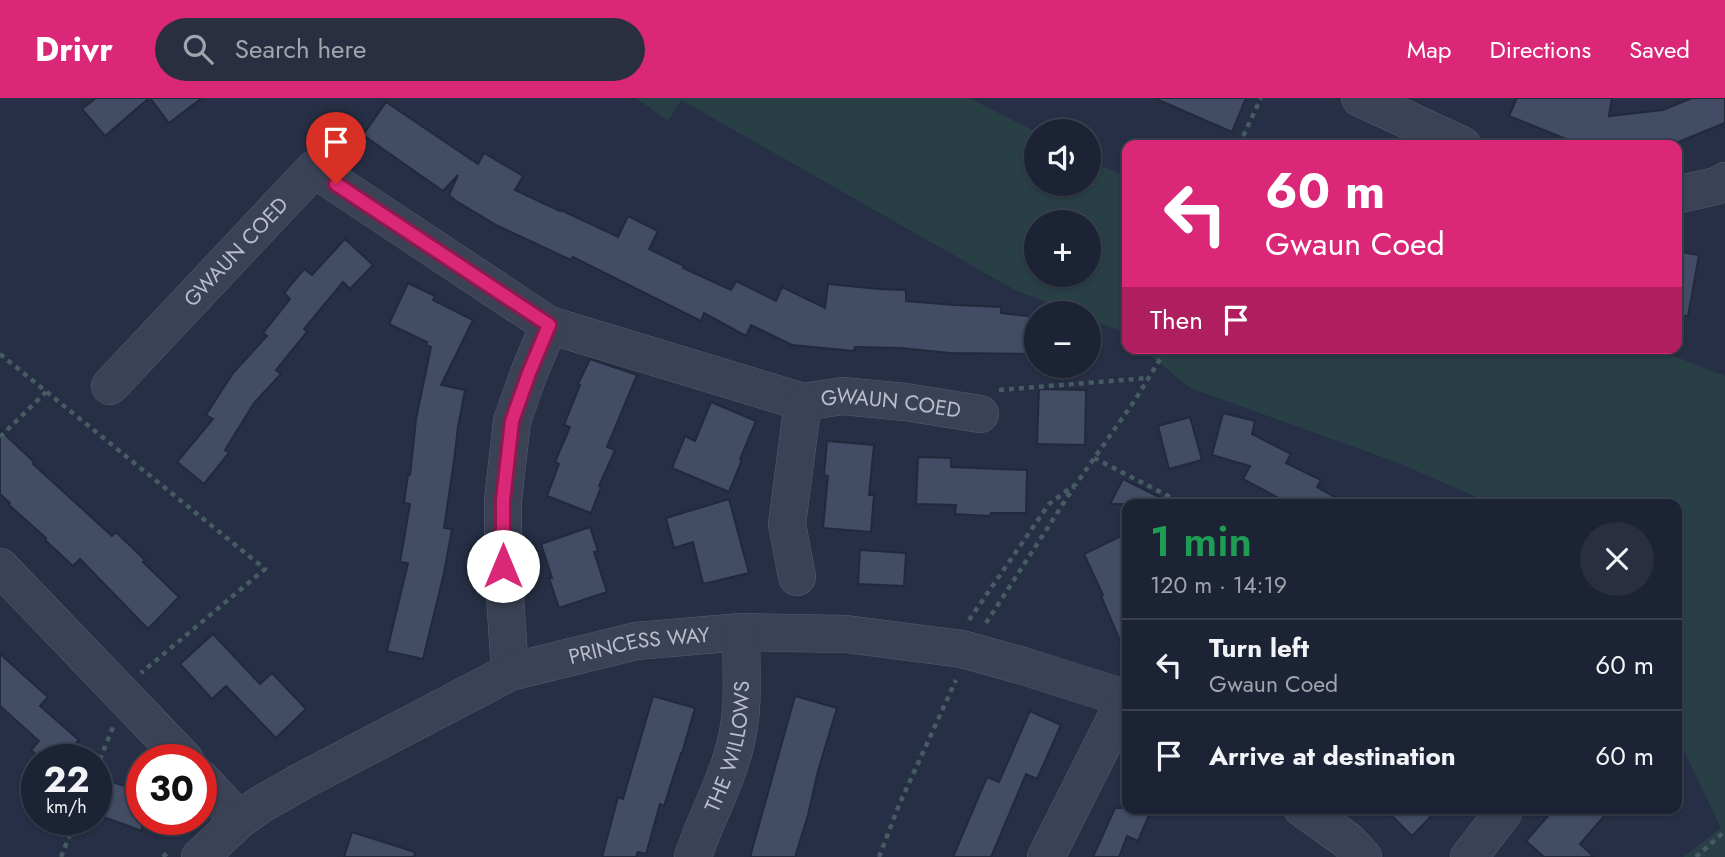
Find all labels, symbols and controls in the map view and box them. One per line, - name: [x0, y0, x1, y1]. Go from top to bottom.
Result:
- search box: [155, 18, 645, 81]
- text: Drivr: [35, 26, 113, 73]
- icon: search: [179, 30, 217, 68]
- text: Search here: [235, 30, 366, 68]
- text: Map: [1407, 32, 1452, 67]
- text: Directions: [1490, 32, 1591, 67]
- text: Saved: [1629, 32, 1690, 67]
- pin: [306, 112, 366, 184]
- map controls: [1024, 119, 1101, 378]
- button: sound: [1024, 119, 1101, 196]
- icon: arrive: [317, 123, 355, 161]
- text: 60 m: [1265, 156, 1385, 226]
- icon: left: [1150, 168, 1241, 259]
- street label: GWAUN COED: [177, 190, 295, 314]
- button: +: [1024, 210, 1101, 287]
- text: Gwaun Coed: [1265, 221, 1445, 267]
- button: −: [1024, 301, 1101, 378]
- text: Then: [1150, 301, 1203, 339]
- icon: arrive: [1217, 301, 1255, 339]
- street label: GWAUN COED: [819, 380, 963, 426]
- text: 1 min: [1150, 511, 1252, 572]
- button: close: [1580, 522, 1654, 596]
- position arrow: [466, 529, 540, 603]
- text: 120 m · 14:19: [1150, 568, 1287, 602]
- street label: PRINCESS WAY: [565, 620, 711, 672]
- text: Turn left: [1209, 629, 1309, 667]
- icon: left: [1150, 646, 1188, 684]
- text: 60 m: [1595, 646, 1654, 684]
- text: Gwaun Coed: [1209, 667, 1338, 701]
- street label: THE WILLOWS: [697, 681, 757, 817]
- icon: arrive: [1150, 737, 1188, 775]
- text: Arrive at destination: [1209, 737, 1456, 775]
- text: 60 m: [1595, 737, 1654, 775]
- speed limit sign: 30: [126, 744, 217, 835]
- text: 22: [44, 755, 89, 805]
- text: km/h: [46, 794, 87, 820]

